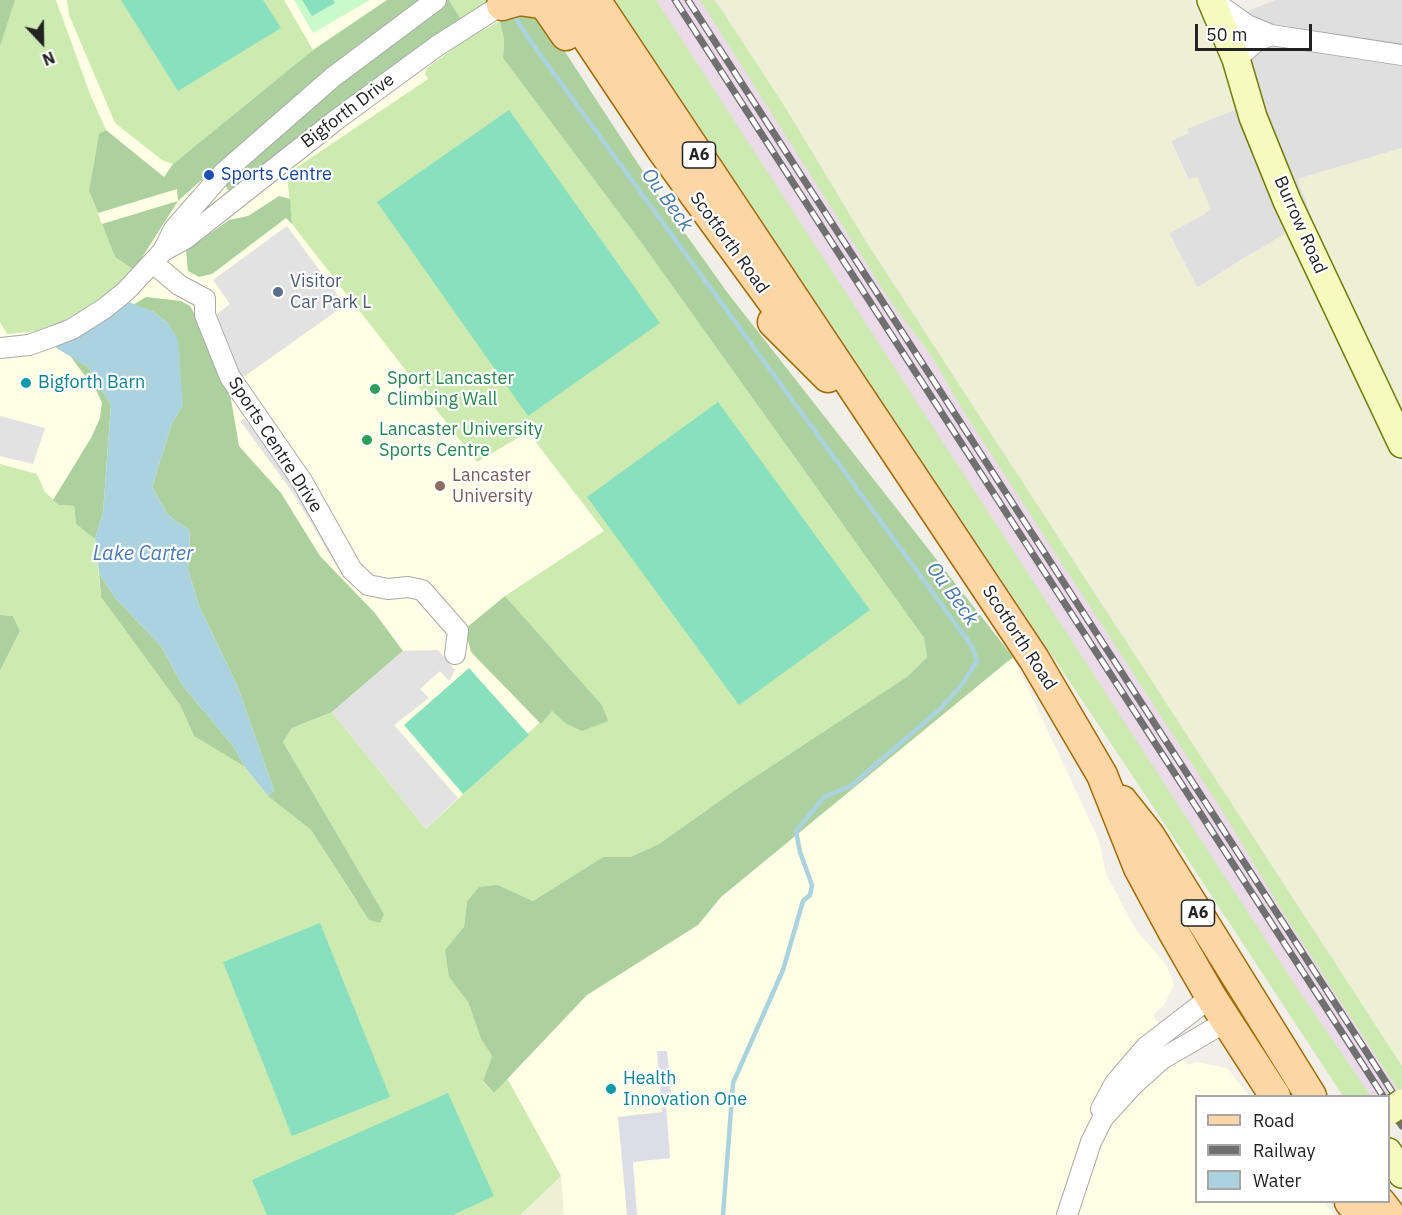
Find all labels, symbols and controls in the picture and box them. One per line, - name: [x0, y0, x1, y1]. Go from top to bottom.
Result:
- north arrow: [12, 12, 72, 72]
- scale bar: [1198, 12, 1315, 50]
- text: 50 m: [1206, 23, 1248, 46]
- text: N: [40, 47, 58, 70]
- street label: Bigforth Drive: [297, 69, 399, 153]
- road number: A6: [682, 142, 716, 168]
- place label: Sports Centre: [221, 164, 332, 186]
- water label: Ou Beck: [636, 164, 698, 236]
- marker: Sports Centre: [202, 168, 216, 182]
- street label: Burrow Road: [1269, 173, 1331, 277]
- street label: Scotforth Road: [685, 188, 773, 298]
- place label: Visitor Car Park L: [290, 271, 371, 314]
- marker: Visitor Car Park L: [271, 285, 285, 299]
- place label: Sport Lancaster Climbing Wall: [387, 368, 514, 410]
- place label: Bigforth Barn: [38, 372, 145, 394]
- street label: Sports Centre Drive: [223, 373, 327, 517]
- marker: Bigforth Barn: [19, 376, 33, 390]
- marker: Sport Lancaster Climbing Wall: [368, 382, 382, 396]
- place label: Lancaster University Sports Centre: [379, 419, 543, 462]
- marker: Lancaster University Sports Centre: [360, 433, 374, 447]
- place label: Lancaster University: [452, 465, 533, 508]
- marker: Lancaster University: [433, 479, 447, 493]
- water label: Lake Carter: [93, 542, 193, 566]
- water label: Ou Beck: [921, 558, 983, 630]
- street label: Scotforth Road: [977, 582, 1061, 694]
- road number: A6: [1182, 900, 1214, 926]
- place label: Health Innovation One: [623, 1068, 747, 1110]
- marker: Health Innovation One: [604, 1082, 618, 1096]
- legend: [1195, 1095, 1390, 1203]
- text: Road: [1253, 1109, 1294, 1132]
- text: Railway: [1253, 1139, 1315, 1162]
- text: Water: [1253, 1169, 1301, 1192]

